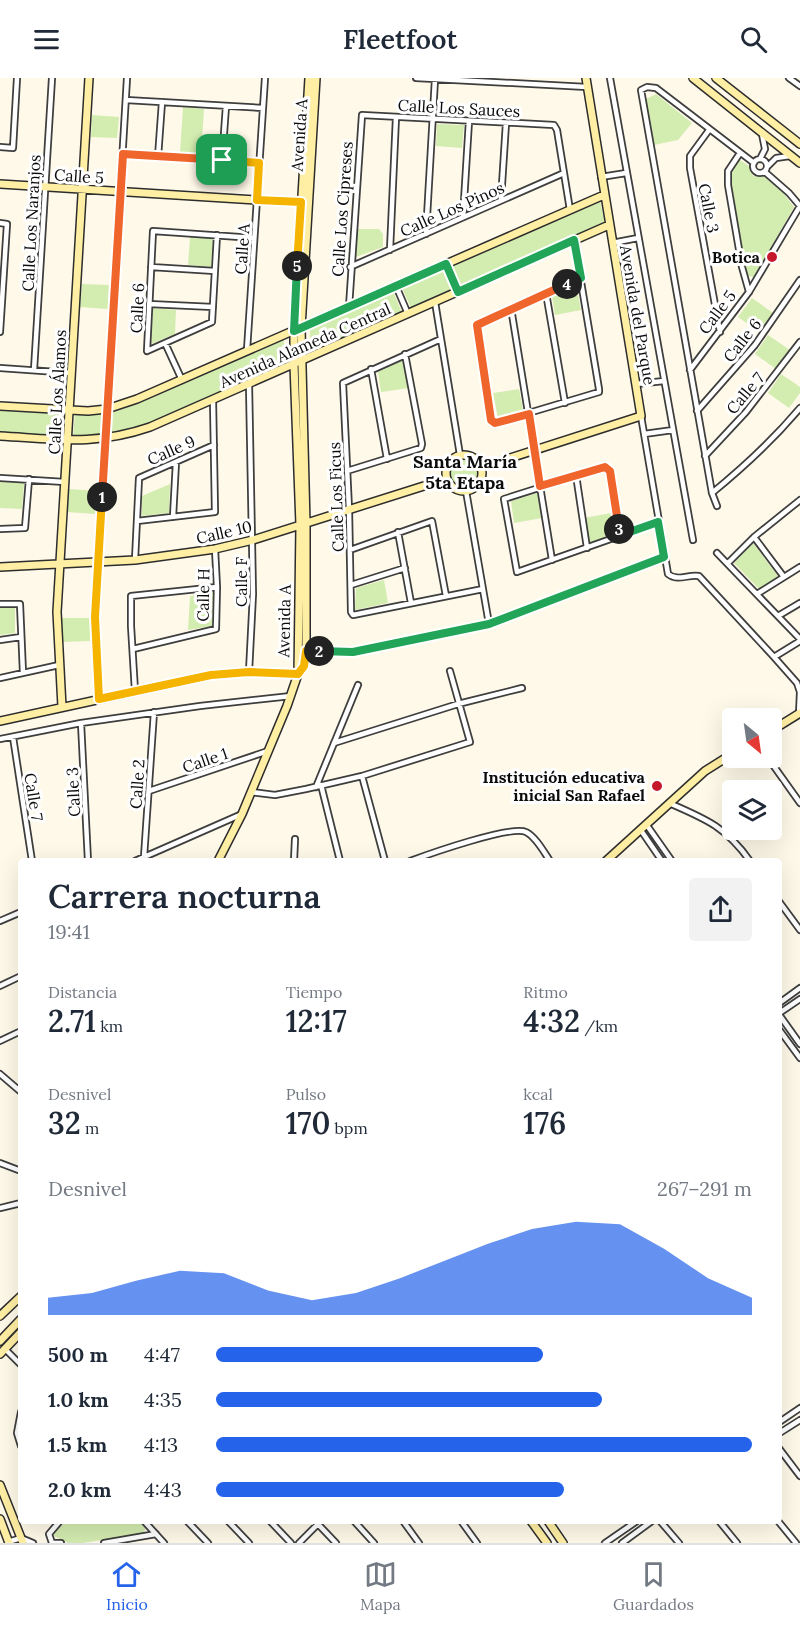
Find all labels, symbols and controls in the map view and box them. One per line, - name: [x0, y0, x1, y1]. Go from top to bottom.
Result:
- text: Fleetfoot: [343, 22, 457, 56]
- icon: menu: [30, 23, 63, 56]
- icon: search: [737, 23, 770, 56]
- street label: Calle Los Sauces: [397, 95, 521, 121]
- street label: Avenida A: [286, 97, 312, 173]
- pin: [196, 134, 247, 185]
- street label: Calle Los Cipreses: [327, 141, 357, 277]
- icon: arrive: [205, 143, 238, 176]
- street label: Calle Los Naranjos: [17, 154, 45, 292]
- street label: Calle 5: [53, 164, 105, 188]
- street label: Calle Los Pinos: [397, 177, 507, 241]
- street label: Calle 3: [694, 182, 724, 235]
- street label: Calle A: [230, 222, 254, 275]
- street label: Avenida del Parque: [616, 243, 660, 387]
- place label: Botica: [712, 247, 761, 267]
- marker: Botica: [765, 250, 779, 264]
- pin: 5: [282, 251, 312, 281]
- text: 5: [293, 256, 301, 276]
- pin: 4: [552, 269, 582, 299]
- text: 4: [563, 274, 571, 294]
- street label: Calle 6: [126, 282, 148, 334]
- street label: Calle 5: [694, 286, 740, 338]
- street label: Avenida Alameda Central: [215, 298, 394, 392]
- street label: Calle 6: [719, 314, 765, 366]
- street label: Calle Los Álamos: [44, 329, 70, 455]
- street label: Calle 7: [722, 368, 769, 418]
- street label: Calle 9: [144, 431, 198, 469]
- street label: Calle Los Ficus: [324, 442, 348, 552]
- district label: Santa María 5ta Etapa: [413, 450, 518, 494]
- pin: 1: [87, 482, 117, 512]
- text: 1: [99, 487, 105, 507]
- pin: 3: [604, 514, 634, 544]
- street label: Calle 10: [194, 516, 254, 548]
- text: 3: [615, 519, 623, 539]
- street label: Calle F: [231, 557, 251, 607]
- street label: Calle H: [193, 568, 213, 622]
- street label: Avenida A: [273, 584, 295, 658]
- pin: 2: [304, 636, 334, 666]
- text: 2: [315, 641, 323, 661]
- north arrow: [722, 708, 782, 768]
- map controls: [722, 708, 782, 840]
- street label: Calle 1: [180, 743, 231, 777]
- street label: Calle 2: [125, 759, 149, 809]
- street label: Calle 3: [62, 766, 84, 817]
- place label: Institución educativa inicial San Rafael: [482, 767, 646, 805]
- street label: Calle 7: [20, 772, 48, 823]
- marker: Institución educativa inicial San Rafael: [650, 779, 664, 793]
- button: layers: [722, 780, 782, 840]
- text: Carrera nocturna: [48, 875, 321, 917]
- button: share: [689, 878, 752, 941]
- text: 19:41: [48, 919, 90, 944]
- text: Distancia: [48, 982, 117, 1002]
- text: Tiempo: [286, 982, 342, 1002]
- text: Ritmo: [523, 982, 568, 1002]
- text: 2.71: [48, 1002, 96, 1040]
- text: 12:17: [286, 1002, 347, 1040]
- text: 4:32: [523, 1002, 580, 1040]
- text: km: [96, 1016, 123, 1036]
- text: /km: [580, 1016, 618, 1036]
- text: Desnivel: [48, 1084, 111, 1104]
- text: Pulso: [286, 1084, 326, 1104]
- text: kcal: [523, 1084, 553, 1104]
- text: 32: [48, 1104, 81, 1142]
- text: 170: [286, 1104, 330, 1142]
- text: 176: [523, 1104, 566, 1142]
- text: m: [81, 1118, 99, 1138]
- text: bpm: [330, 1118, 368, 1138]
- text: Desnivel: [48, 1176, 127, 1201]
- text: 267–291 m: [657, 1176, 752, 1201]
- text: 500 m: [48, 1342, 108, 1367]
- text: 4:47: [144, 1342, 180, 1367]
- text: 1.0 km: [48, 1387, 109, 1412]
- text: 4:35: [144, 1387, 182, 1412]
- text: 1.5 km: [48, 1432, 107, 1457]
- text: 4:13: [144, 1432, 178, 1457]
- text: 2.0 km: [48, 1477, 111, 1502]
- text: 4:43: [144, 1477, 182, 1502]
- tab: Inicio: [106, 1558, 148, 1614]
- tab: Mapa: [360, 1558, 401, 1614]
- tab: Guardados: [613, 1558, 694, 1614]

